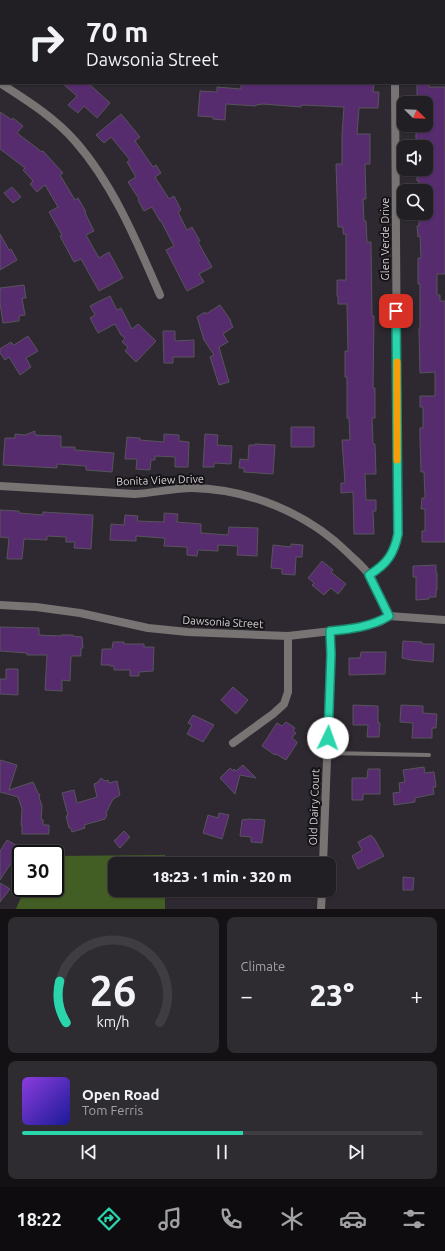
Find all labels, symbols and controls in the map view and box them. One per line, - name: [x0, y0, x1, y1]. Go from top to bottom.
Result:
- icon: right: [20, 16, 72, 68]
- text: 70 m: [86, 16, 148, 47]
- text: Dawsonia Street: [86, 49, 219, 69]
- north arrow: [397, 96, 433, 132]
- map controls: [397, 96, 433, 220]
- button: sound: [397, 140, 433, 176]
- button: search: [397, 184, 433, 220]
- street label: Glen Verde Drive: [379, 198, 391, 280]
- pin: [379, 294, 413, 328]
- icon: arrive: [385, 300, 407, 322]
- street label: Bonita View Drive: [116, 472, 204, 488]
- street label: Dawsonia Street: [182, 614, 264, 630]
- position arrow: [307, 717, 349, 759]
- street label: Old Dairy Court: [307, 768, 321, 846]
- speed limit sign: 30: [12, 845, 64, 897]
- text: 18:23 · 1 min · 320 m: [152, 868, 292, 885]
- text: Climate: [241, 959, 285, 973]
- text: 26: [90, 967, 137, 1014]
- text: 23°: [309, 978, 354, 1012]
- text: −: [241, 983, 253, 1008]
- text: +: [411, 983, 423, 1008]
- text: km/h: [97, 1014, 130, 1030]
- text: Open Road: [82, 1086, 159, 1103]
- text: Tom Ferris: [82, 1103, 143, 1117]
- icon: previous: [78, 1141, 100, 1163]
- icon: pause: [211, 1141, 233, 1163]
- icon: next: [345, 1141, 367, 1163]
- icon: directions: [95, 1205, 123, 1233]
- icon: music: [156, 1205, 184, 1233]
- icon: phone: [217, 1205, 245, 1233]
- icon: climate: [278, 1205, 306, 1233]
- icon: car: [339, 1205, 367, 1233]
- icon: filters: [400, 1205, 428, 1233]
- text: 18:22: [17, 1209, 62, 1229]

